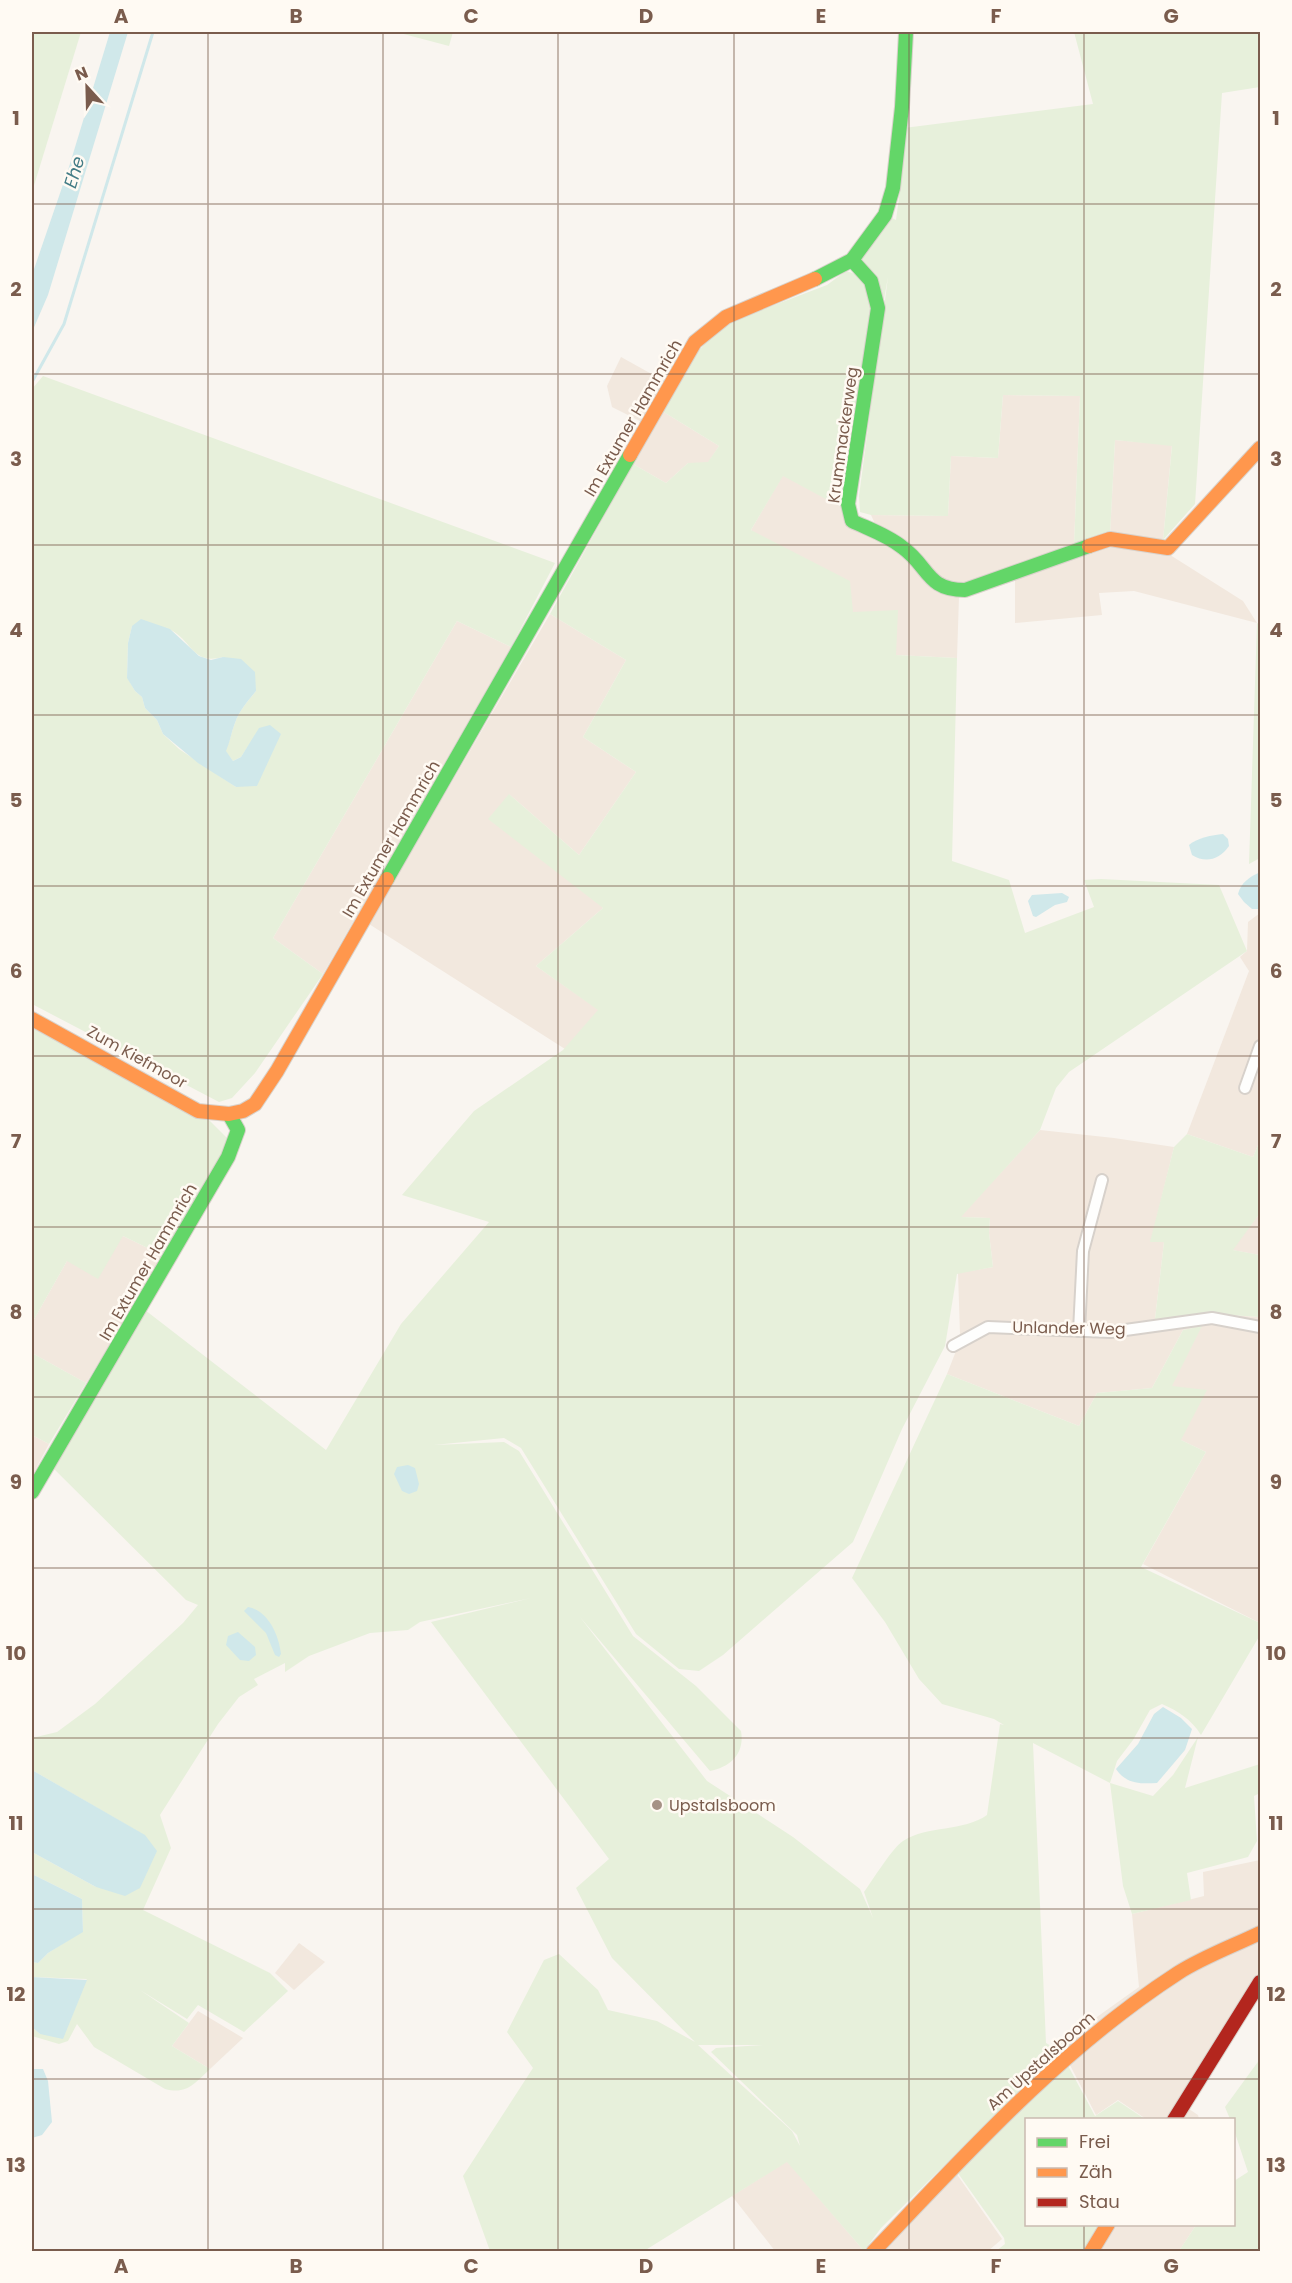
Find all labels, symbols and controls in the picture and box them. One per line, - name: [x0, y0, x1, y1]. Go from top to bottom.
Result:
- text: A: [114, 2, 129, 30]
- text: B: [289, 2, 303, 30]
- text: C: [463, 2, 479, 30]
- text: D: [639, 2, 653, 30]
- text: E: [816, 2, 826, 30]
- text: F: [991, 2, 1002, 30]
- text: G: [1163, 2, 1179, 30]
- north arrow: [57, 57, 117, 117]
- text: N: [72, 61, 91, 86]
- text: 1: [12, 104, 20, 132]
- text: 1: [1272, 104, 1280, 132]
- water label: Ehe: [57, 153, 91, 191]
- text: 2: [10, 275, 22, 303]
- text: 2: [1270, 275, 1282, 303]
- street label: Im Extumer Hammrich: [579, 335, 687, 501]
- street label: Krummackerweg: [822, 365, 864, 505]
- text: 3: [10, 445, 22, 473]
- text: 3: [1270, 445, 1282, 473]
- text: 4: [9, 616, 23, 644]
- text: 4: [1269, 616, 1283, 644]
- street label: Im Extumer Hammrich: [337, 756, 445, 922]
- text: 5: [10, 786, 23, 814]
- text: 5: [1270, 786, 1283, 814]
- text: 6: [10, 957, 22, 985]
- text: 6: [1270, 957, 1282, 985]
- street label: Zum Kiefmoor: [83, 1020, 191, 1094]
- text: 7: [11, 1127, 22, 1155]
- text: 7: [1271, 1127, 1282, 1155]
- street label: Im Extumer Hammrich: [94, 1179, 202, 1345]
- text: 8: [10, 1298, 22, 1326]
- text: 8: [1270, 1298, 1282, 1326]
- street label: Unlander Weg: [1012, 1316, 1126, 1340]
- text: 9: [10, 1468, 22, 1496]
- text: 9: [1270, 1468, 1282, 1496]
- text: 10: [6, 1639, 26, 1667]
- text: 10: [1266, 1639, 1286, 1667]
- place label: Upstalsboom: [669, 1794, 776, 1817]
- marker: Upstalsboom: [650, 1798, 664, 1812]
- text: 11: [8, 1809, 24, 1837]
- text: 11: [1268, 1809, 1284, 1837]
- text: 12: [7, 1980, 25, 2008]
- text: 12: [1267, 1980, 1285, 2008]
- street label: Am Upstalsboom: [982, 2006, 1100, 2116]
- legend: [1025, 2118, 1235, 2226]
- text: Frei: [1079, 2129, 1110, 2154]
- text: 13: [6, 2151, 26, 2179]
- text: 13: [1266, 2151, 1286, 2179]
- text: Zäh: [1079, 2159, 1112, 2184]
- text: Stau: [1079, 2189, 1120, 2214]
- text: A: [114, 2252, 129, 2280]
- text: B: [289, 2252, 303, 2280]
- text: C: [463, 2252, 479, 2280]
- text: D: [639, 2252, 653, 2280]
- text: E: [816, 2252, 826, 2280]
- text: F: [991, 2252, 1002, 2280]
- text: G: [1163, 2252, 1179, 2280]

